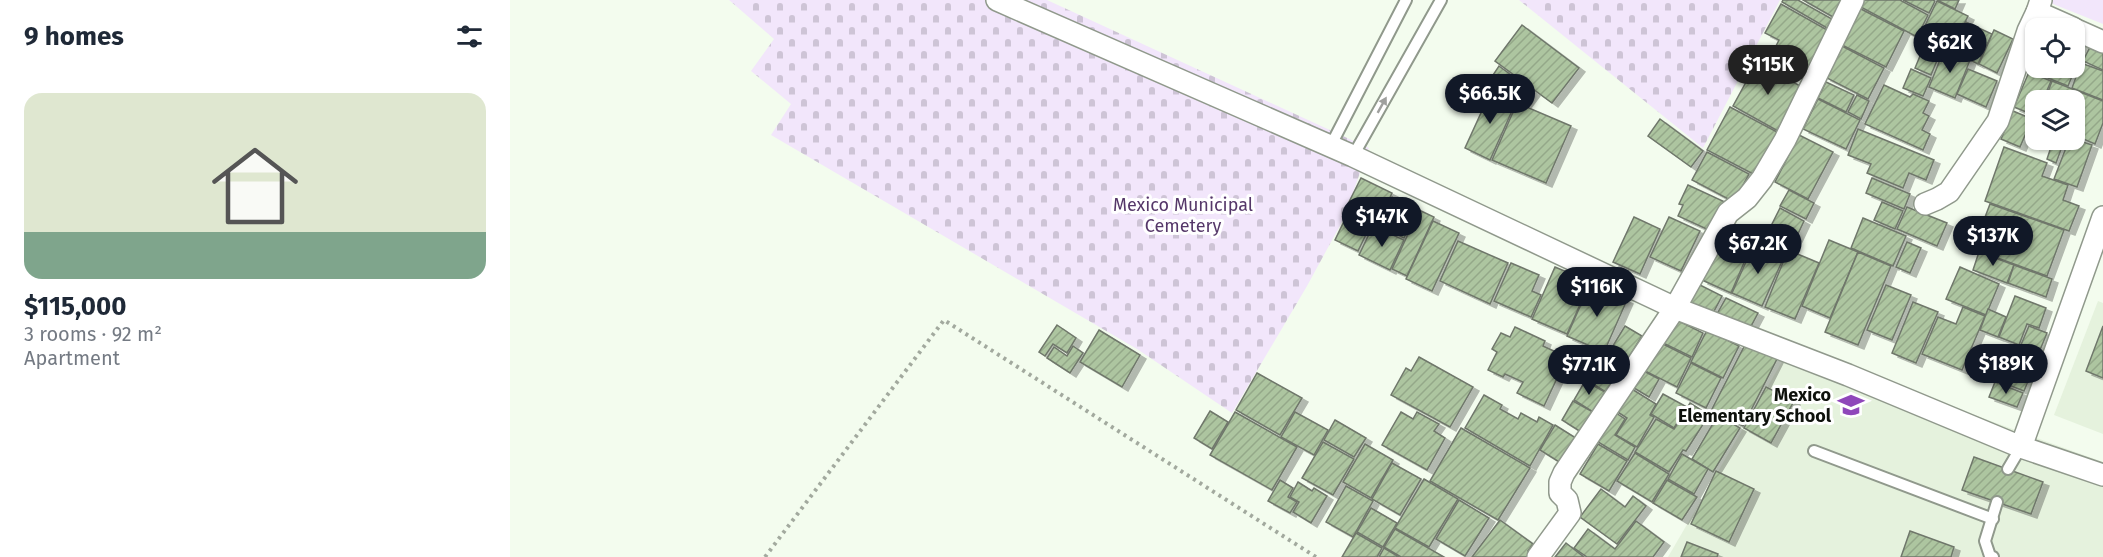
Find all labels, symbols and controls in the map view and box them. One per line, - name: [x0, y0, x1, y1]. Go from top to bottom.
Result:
- map controls: [2025, 18, 2085, 150]
- button: locate: [2025, 18, 2085, 78]
- icon: filters: [453, 20, 486, 53]
- text: 9 homes: [24, 21, 124, 52]
- pin: $62K: [1914, 23, 1986, 74]
- text: $62K: [1928, 30, 1972, 54]
- pin: $115K: [1726, 45, 1810, 96]
- text: $115K: [1742, 52, 1794, 76]
- pin: $66.5K: [1441, 74, 1539, 125]
- text: $66.5K: [1459, 81, 1521, 105]
- button: layers: [2025, 90, 2085, 150]
- one-way arrow: [1377, 96, 1387, 113]
- icon: home: [201, 132, 309, 240]
- park label: Mexico Municipal Cemetery: [1113, 194, 1253, 237]
- pin: $147K: [1340, 197, 1424, 248]
- text: $147K: [1356, 204, 1408, 228]
- pin: $137K: [1951, 216, 2035, 267]
- text: $137K: [1967, 223, 2019, 247]
- pin: $67.2K: [1709, 224, 1807, 275]
- text: $67.2K: [1729, 231, 1787, 255]
- pin: $116K: [1555, 267, 1639, 318]
- text: $116K: [1571, 274, 1623, 298]
- text: $115,000: [24, 291, 126, 322]
- text: 3 rooms · 92 m²: [24, 322, 162, 346]
- pin: $189K: [1964, 344, 2048, 395]
- pin: $77.1K: [1540, 345, 1638, 396]
- text: Apartment: [24, 346, 120, 370]
- text: $189K: [1979, 351, 2033, 375]
- text: $77.1K: [1562, 352, 1616, 376]
- place label: Mexico Elementary School: [1678, 384, 1832, 427]
- school or university icon: Mexico Elementary School: [1836, 390, 1866, 420]

